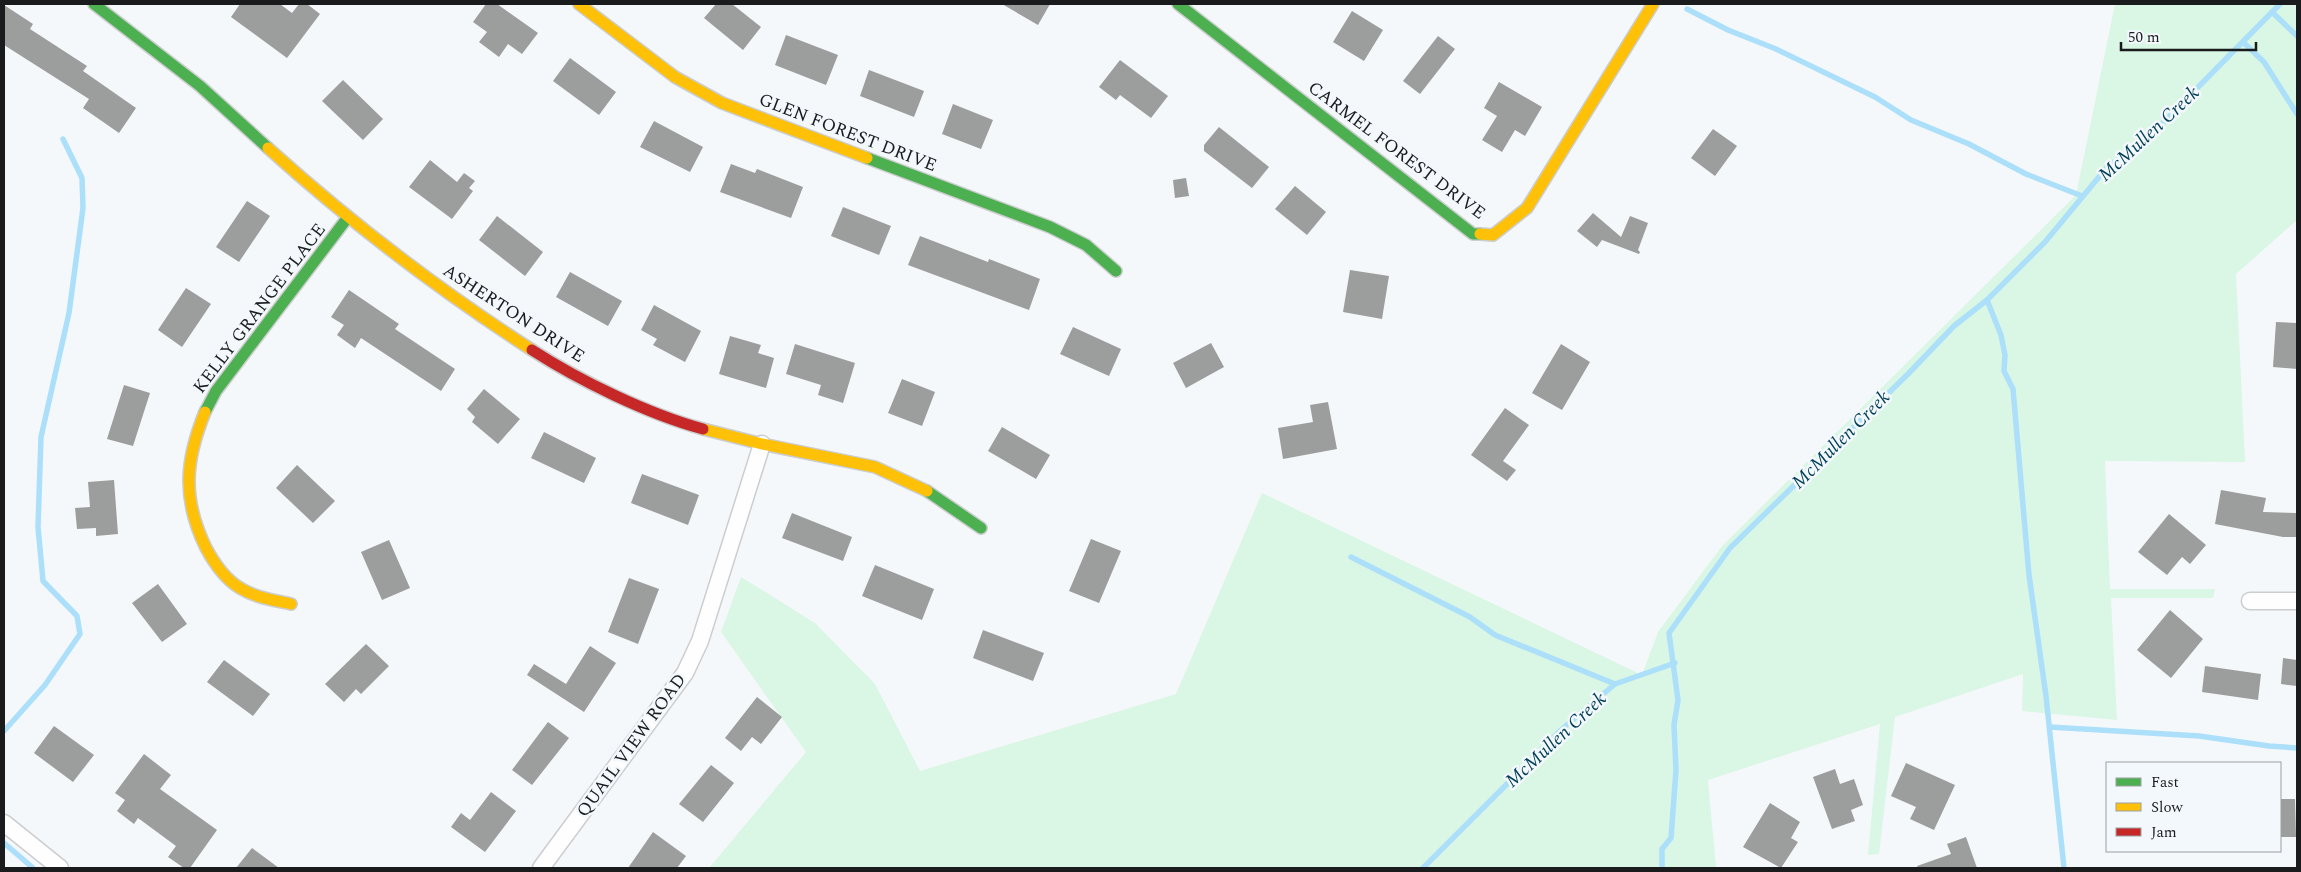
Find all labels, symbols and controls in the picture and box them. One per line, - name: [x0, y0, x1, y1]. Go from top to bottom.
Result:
- scale bar: [2121, 20, 2256, 52]
- text: 50 m: [2128, 26, 2160, 49]
- street label: CARMEL FOREST DRIVE: [1302, 75, 1491, 226]
- water label: McMullen Creek: [2092, 79, 2206, 189]
- street label: GLEN FOREST DRIVE: [755, 86, 941, 179]
- street label: KELLY GRANGE PLACE: [186, 217, 333, 399]
- street label: ASHERTON DRIVE: [437, 257, 590, 370]
- water label: McMullen Creek: [1785, 384, 1897, 496]
- street label: QUAIL VIEW ROAD: [570, 668, 693, 823]
- water label: McMullen Creek: [1499, 685, 1613, 795]
- legend: [2106, 762, 2281, 852]
- text: Fast: [2151, 771, 2179, 794]
- text: Slow: [2151, 796, 2183, 819]
- text: Jam: [2151, 821, 2177, 844]

